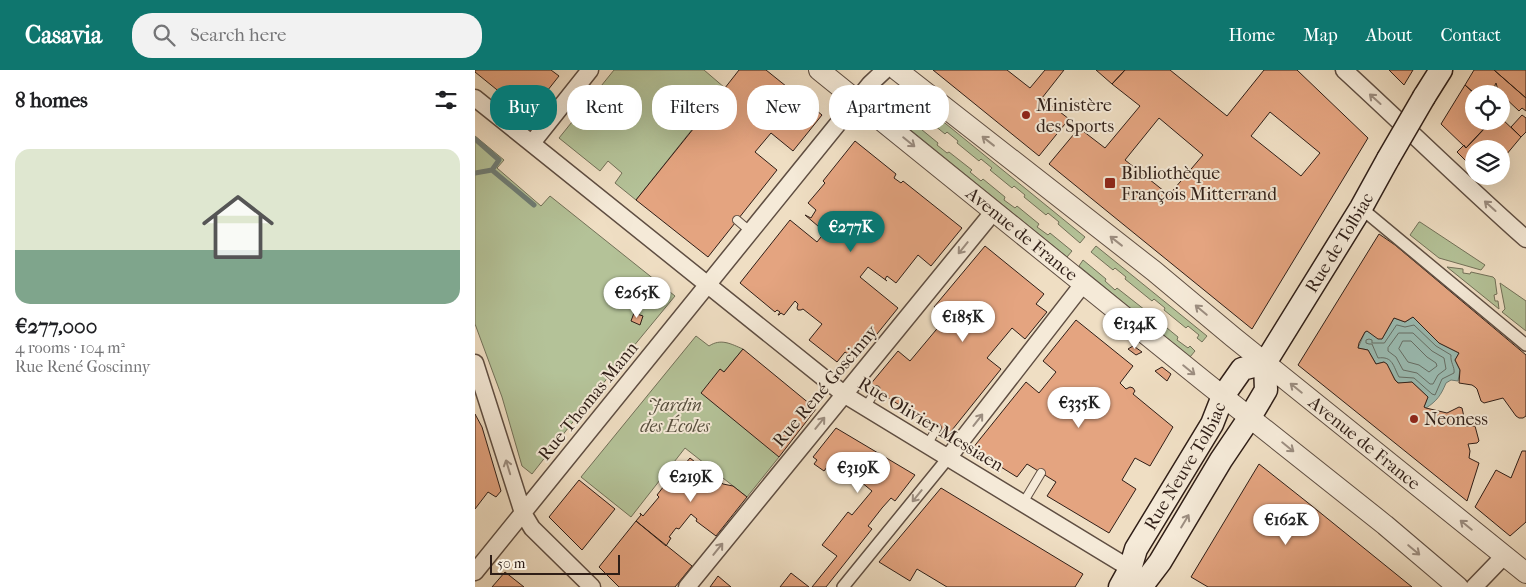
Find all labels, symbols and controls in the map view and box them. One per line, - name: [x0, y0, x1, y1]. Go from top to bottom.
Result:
- search box: [132, 13, 482, 58]
- text: Casavia: [25, 21, 102, 49]
- icon: search: [150, 21, 178, 49]
- text: Search here: [190, 24, 286, 46]
- text: Home: [1228, 25, 1275, 46]
- text: Map: [1303, 25, 1338, 46]
- text: About: [1366, 25, 1412, 46]
- text: Contact: [1440, 25, 1501, 46]
- chip: Buy: [490, 85, 557, 130]
- chip: Rent: [567, 85, 642, 130]
- chip: Filters: [652, 85, 737, 130]
- chip: New: [747, 85, 819, 130]
- chip: Apartment: [829, 85, 949, 130]
- map controls: [1465, 85, 1510, 185]
- button: locate: [1465, 85, 1510, 130]
- icon: filters: [432, 86, 460, 114]
- text: 8 homes: [15, 88, 88, 112]
- one-way arrow: [1369, 93, 1381, 105]
- place label: Ministère des Sports: [1036, 95, 1114, 137]
- marker: Ministère des Sports: [1020, 109, 1032, 121]
- one-way arrow: [902, 136, 915, 147]
- one-way arrow: [981, 136, 994, 147]
- button: layers: [1465, 140, 1510, 185]
- place label: Bibliothèque François Mitterrand: [1121, 163, 1277, 205]
- marker: Bibliothèque François Mitterrand: [1103, 176, 1117, 190]
- icon: home: [193, 182, 283, 272]
- street label: Avenue de France: [961, 182, 1082, 286]
- street label: Rue de Tolbiac: [1301, 189, 1378, 297]
- one-way arrow: [1483, 201, 1496, 212]
- pin: €277K: [816, 210, 886, 253]
- text: €277K: [829, 217, 873, 236]
- one-way arrow: [1109, 236, 1122, 247]
- one-way arrow: [957, 242, 968, 255]
- pin: €265K: [602, 276, 672, 319]
- text: €265K: [615, 283, 659, 302]
- pin: €185K: [928, 300, 998, 343]
- one-way arrow: [1194, 304, 1207, 315]
- text: €185K: [942, 307, 984, 326]
- pin: €134K: [1100, 308, 1170, 350]
- text: €277,000: [15, 314, 97, 338]
- text: €134K: [1114, 314, 1156, 333]
- street label: Rue René Goscinny: [768, 320, 883, 451]
- street label: Rue Thomas Mann: [534, 337, 643, 465]
- text: 4 rooms · 104 m²: [15, 338, 125, 357]
- text: Rue René Goscinny: [15, 357, 150, 376]
- one-way arrow: [1183, 364, 1196, 375]
- street label: Rue Olivier Messiaen: [854, 373, 1008, 476]
- one-way arrow: [1290, 382, 1303, 393]
- pin: €335K: [1044, 386, 1114, 429]
- street label: Avenue de France: [1303, 391, 1424, 495]
- text: €335K: [1058, 393, 1100, 412]
- park label: Jardin des Écoles: [640, 395, 710, 437]
- street label: Rue Neuve Tolbiac: [1140, 399, 1230, 534]
- place label: Neoness: [1424, 409, 1488, 430]
- marker: Neoness: [1408, 413, 1420, 425]
- one-way arrow: [972, 414, 983, 427]
- one-way arrow: [814, 417, 825, 430]
- one-way arrow: [1281, 442, 1294, 453]
- pin: €319K: [823, 452, 893, 494]
- text: €319K: [837, 458, 879, 477]
- one-way arrow: [503, 459, 513, 475]
- pin: €219K: [656, 460, 726, 503]
- text: €219K: [669, 467, 713, 486]
- one-way arrow: [911, 489, 922, 502]
- pin: €162K: [1251, 504, 1321, 546]
- text: €162K: [1264, 510, 1308, 529]
- one-way arrow: [1180, 514, 1190, 528]
- one-way arrow: [1460, 519, 1473, 530]
- one-way arrow: [712, 543, 723, 556]
- one-way arrow: [1408, 544, 1421, 556]
- scale bar: [490, 552, 620, 575]
- text: 50 m: [497, 555, 525, 572]

